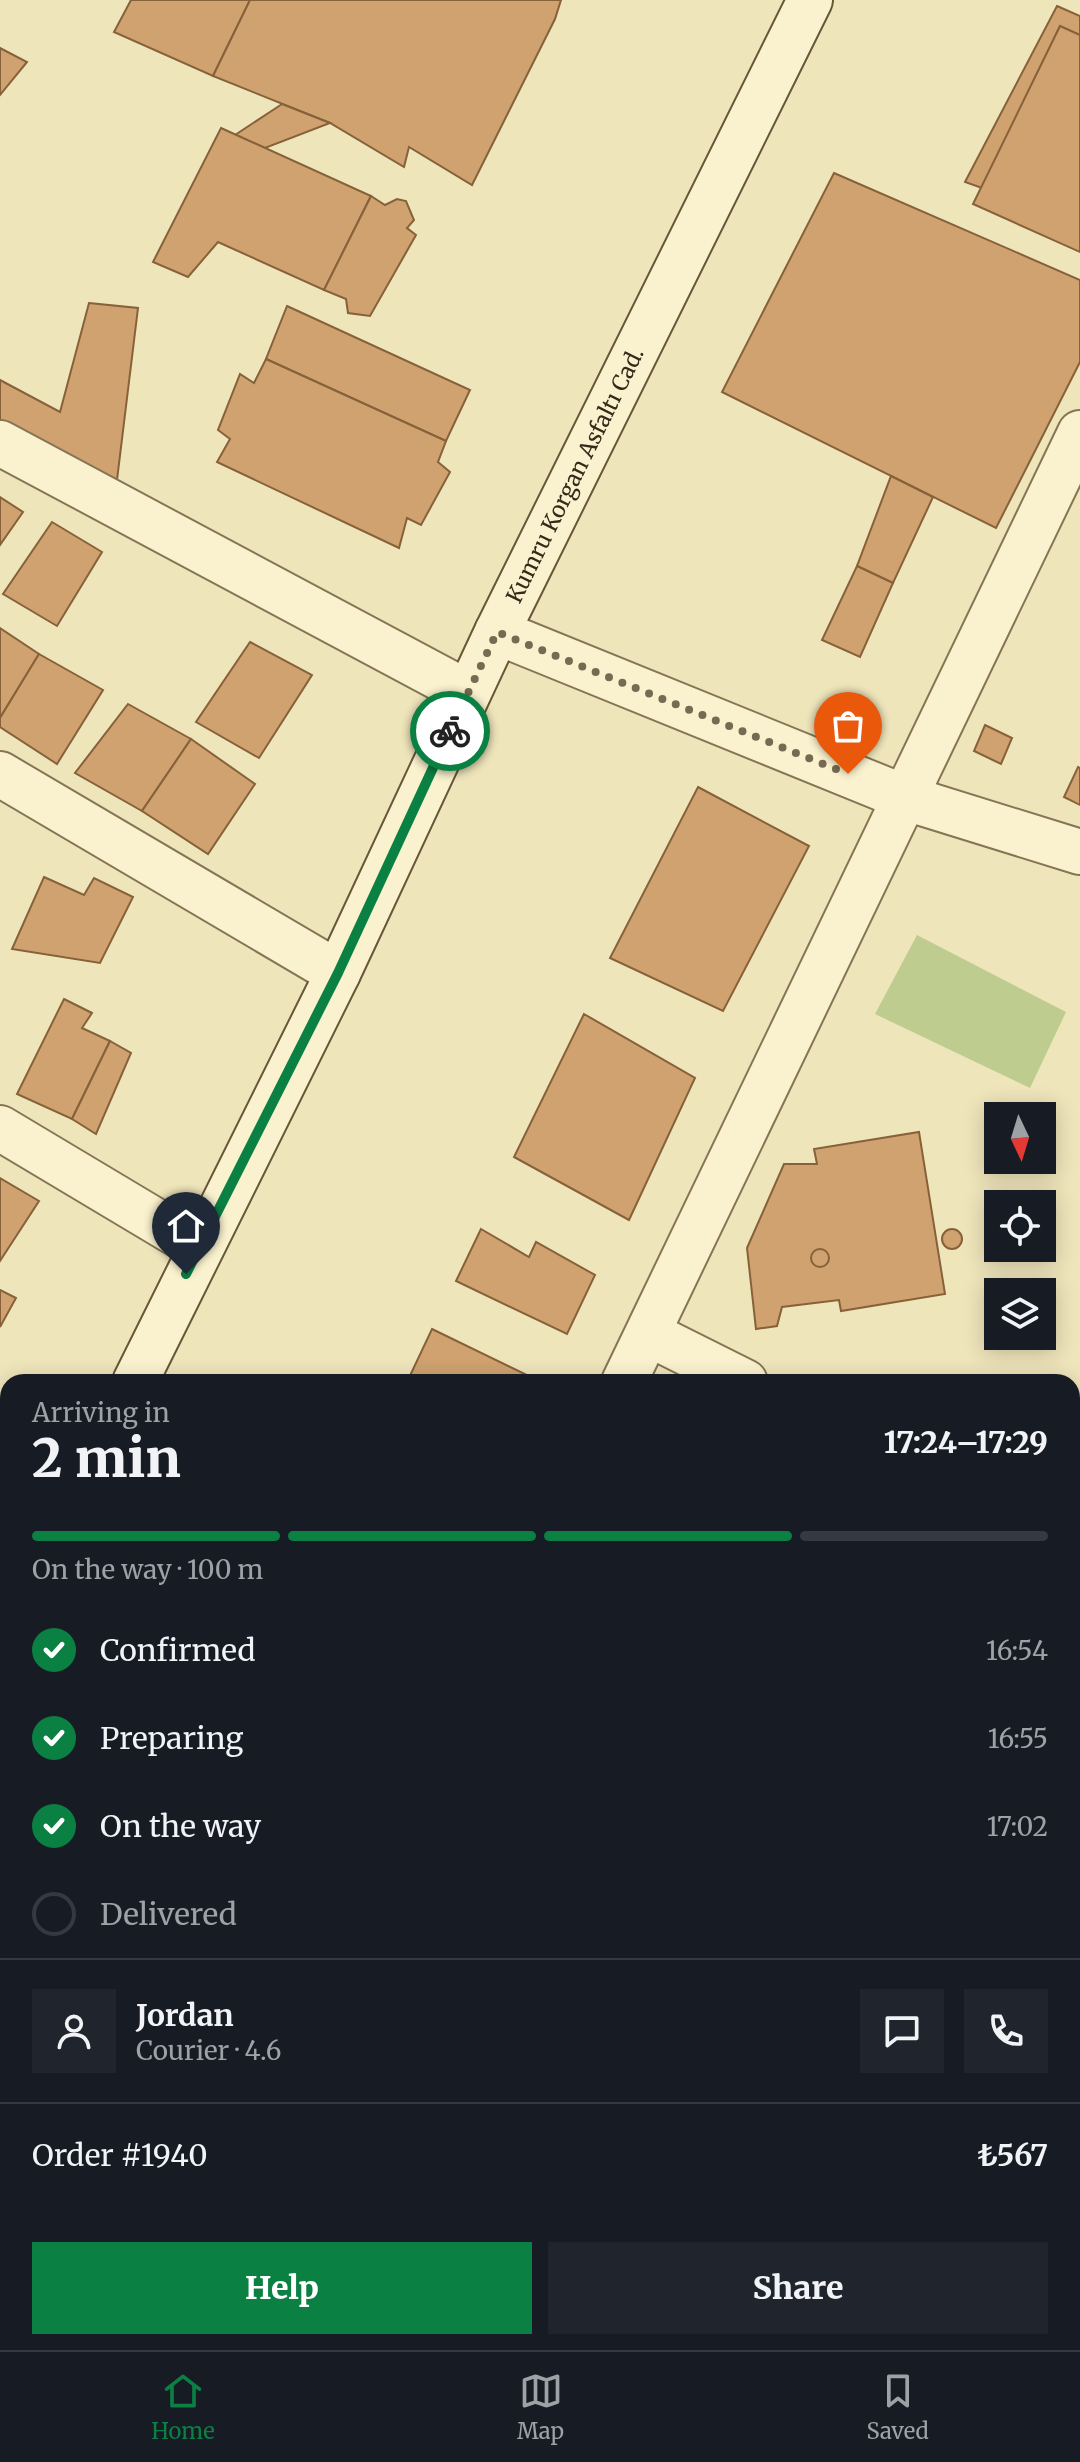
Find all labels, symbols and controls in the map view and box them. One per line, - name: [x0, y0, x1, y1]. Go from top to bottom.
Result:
- street label: Kumru Korgan Asfaltı Cad.: [500, 343, 650, 607]
- courier: [410, 691, 490, 771]
- pin: [814, 692, 882, 774]
- icon: bag: [826, 704, 870, 748]
- icon: bike: [428, 709, 472, 753]
- north arrow: [984, 1102, 1056, 1174]
- map controls: [984, 1102, 1056, 1350]
- button: locate: [984, 1190, 1056, 1262]
- pin: [152, 1192, 220, 1274]
- icon: home: [164, 1204, 208, 1248]
- button: layers: [984, 1278, 1056, 1350]
- text: Arriving in: [32, 1396, 170, 1429]
- text: 17:24–17:29: [884, 1423, 1048, 1461]
- text: 2 min: [32, 1426, 181, 1491]
- text: On the way · 100 m: [32, 1553, 263, 1586]
- icon: check: [32, 1628, 76, 1672]
- text: Confirmed: [100, 1631, 255, 1669]
- text: 16:54: [986, 1634, 1048, 1667]
- icon: check: [32, 1716, 76, 1760]
- text: Preparing: [100, 1719, 243, 1757]
- text: 16:55: [988, 1722, 1048, 1755]
- icon: check: [32, 1804, 76, 1848]
- text: On the way: [100, 1807, 261, 1845]
- text: 17:02: [987, 1810, 1048, 1843]
- text: Delivered: [100, 1895, 237, 1933]
- button: person: [32, 1989, 116, 2073]
- button: chat: [860, 1989, 944, 2073]
- button: phone: [964, 1989, 1048, 2073]
- text: Jordan: [136, 1996, 234, 2034]
- text: Courier · 4.6: [136, 2034, 282, 2067]
- text: Order #1940: [32, 2136, 208, 2174]
- text: ₺567: [977, 2136, 1048, 2174]
- button: Help: [32, 2242, 532, 2334]
- button: Share: [548, 2242, 1048, 2334]
- tab: Home: [151, 2369, 215, 2445]
- tab: Map: [517, 2369, 564, 2445]
- tab: Saved: [866, 2369, 929, 2445]

